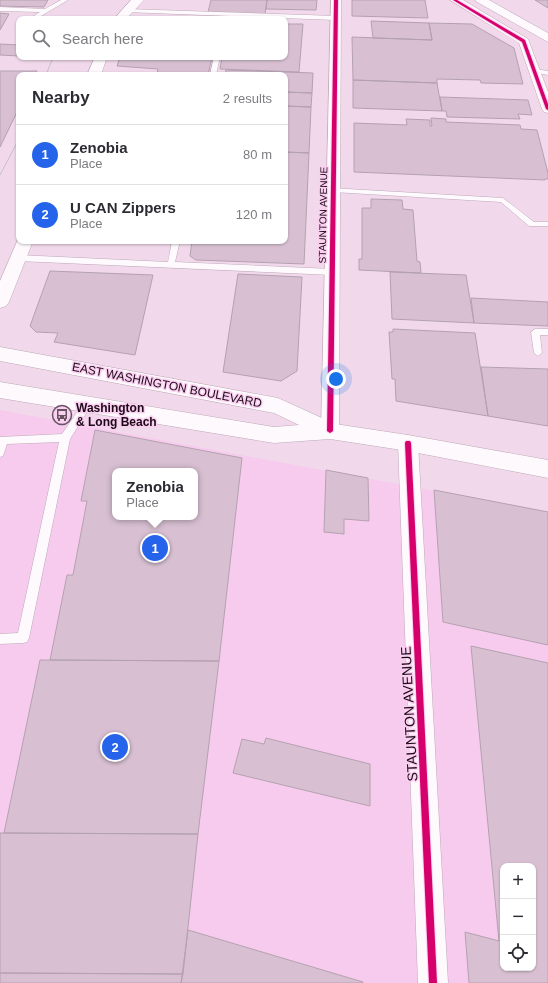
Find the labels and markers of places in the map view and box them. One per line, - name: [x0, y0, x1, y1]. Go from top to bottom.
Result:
- place label: Washington & Long Beach: [76, 401, 157, 429]
- bus stop icon: Washington & Long Beach: [51, 404, 73, 426]
- pin: 1: [142, 533, 168, 563]
- pin: 2: [102, 732, 128, 762]

